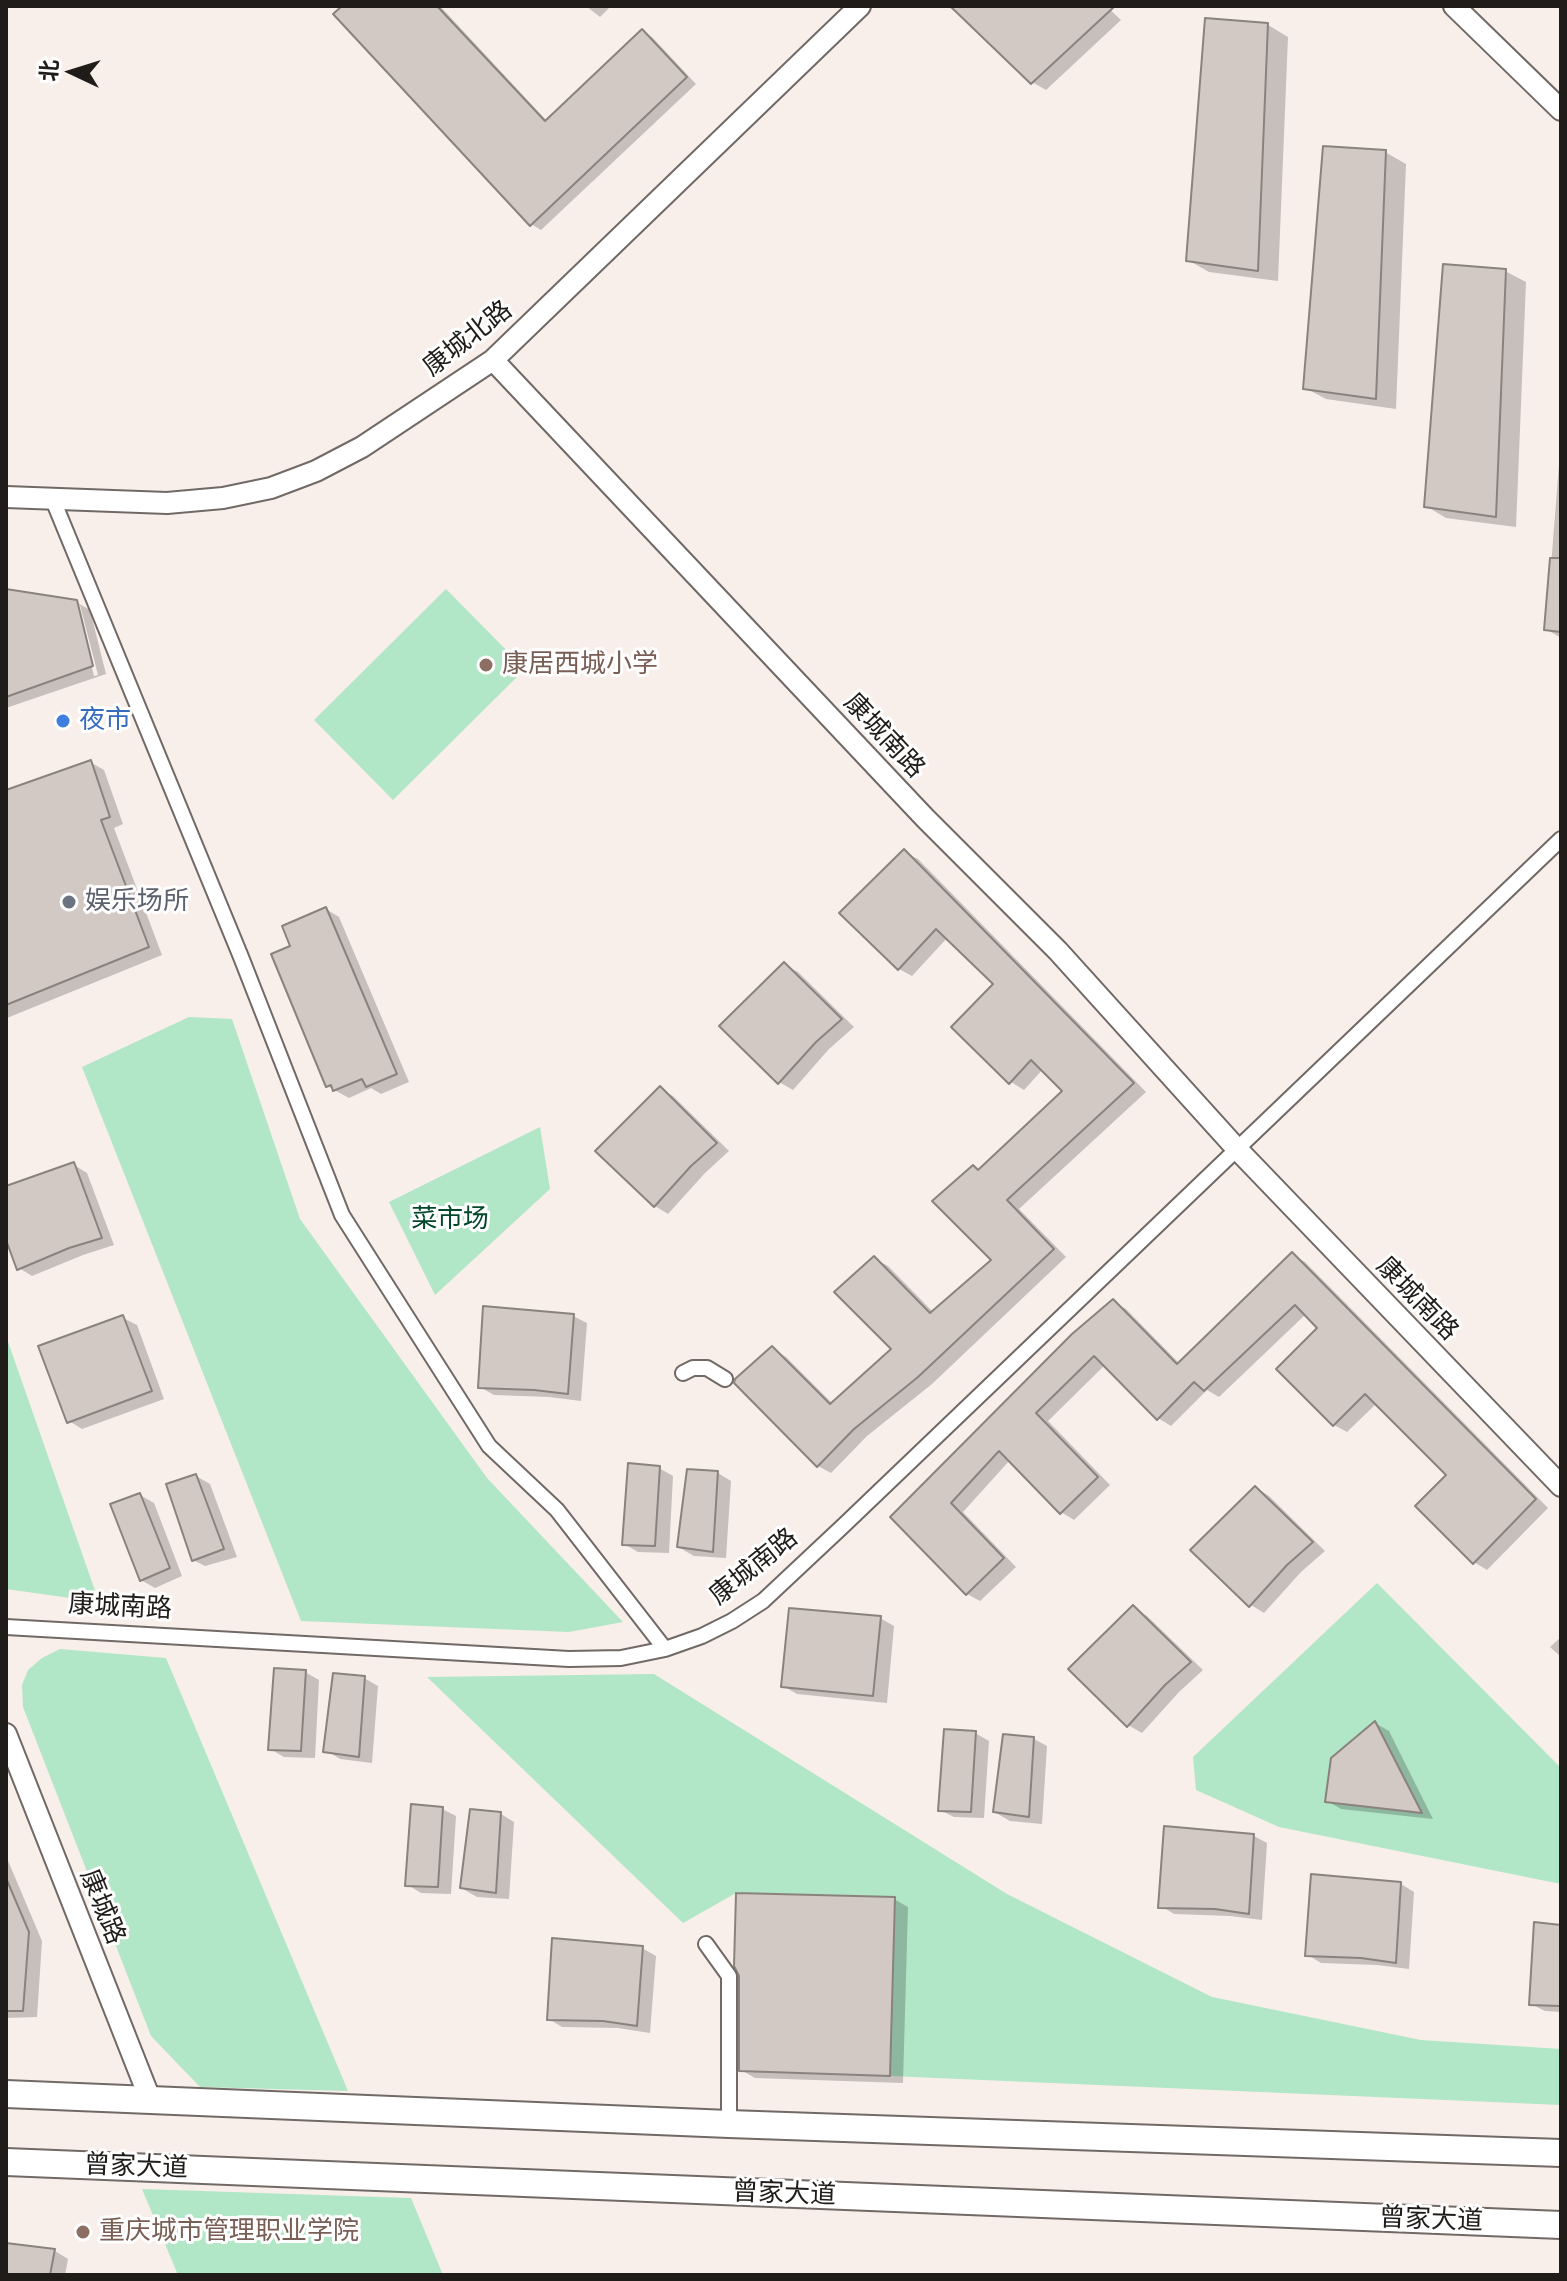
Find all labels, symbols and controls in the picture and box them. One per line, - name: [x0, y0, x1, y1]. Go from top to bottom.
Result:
- north arrow: [32, 32, 112, 112]
- text: 北: [32, 58, 64, 82]
- street label: 康城北路: [417, 295, 519, 383]
- place label: 康居西城小学: [502, 649, 658, 681]
- marker: 康居西城小学: [477, 656, 495, 674]
- street label: 康城南路: [837, 687, 931, 785]
- place label: 夜市: [79, 705, 131, 737]
- marker: 夜市: [54, 712, 72, 730]
- place label: 娱乐场所: [85, 886, 189, 918]
- marker: 娱乐场所: [60, 893, 78, 911]
- park label: 菜市场: [411, 1204, 489, 1236]
- street label: 康城南路: [1370, 1251, 1464, 1347]
- street label: 康城南路: [704, 1522, 804, 1612]
- street label: 康城南路: [67, 1589, 173, 1625]
- street label: 康城路: [73, 1865, 131, 1949]
- street label: 曾家大道: [83, 2150, 189, 2184]
- street label: 曾家大道: [731, 2177, 837, 2211]
- street label: 曾家大道: [1378, 2203, 1484, 2237]
- place label: 重庆城市管理职业学院: [99, 2216, 359, 2248]
- marker: 重庆城市管理职业学院: [74, 2223, 92, 2241]

